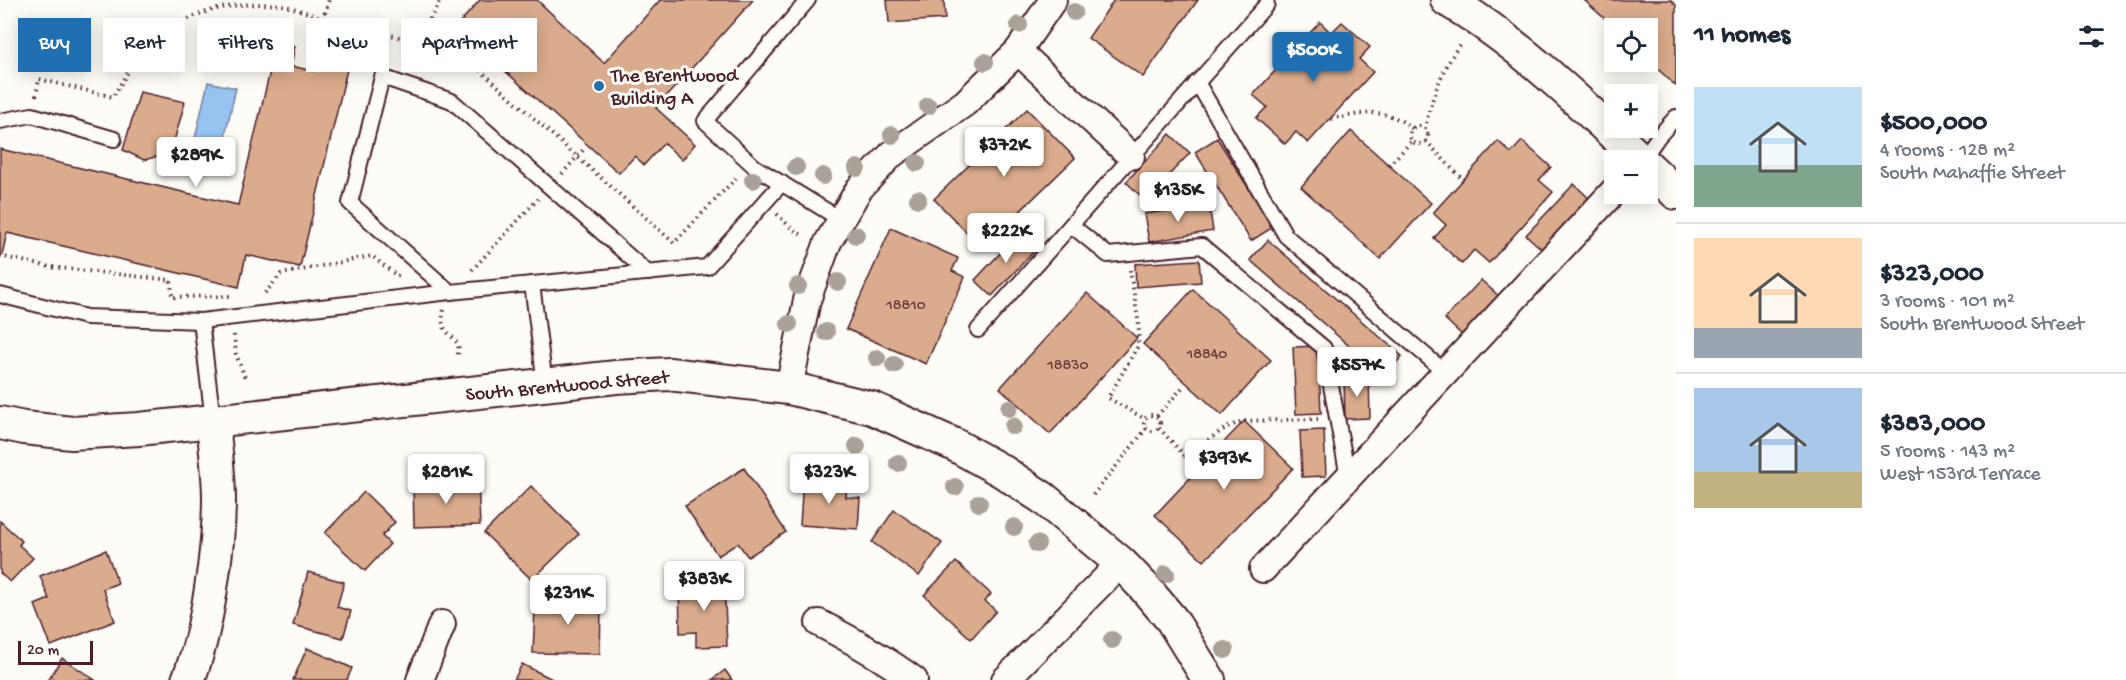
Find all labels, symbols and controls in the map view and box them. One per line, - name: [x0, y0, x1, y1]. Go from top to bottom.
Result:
- chip: Buy: [18, 18, 91, 72]
- chip: Rent: [103, 18, 185, 72]
- chip: Filters: [197, 18, 294, 72]
- chip: New: [306, 18, 389, 72]
- chip: Apartment: [401, 18, 537, 72]
- map controls: [1604, 18, 1658, 204]
- button: locate: [1604, 18, 1658, 72]
- icon: filters: [2075, 20, 2108, 53]
- text: 11 homes: [1694, 21, 1790, 52]
- pin: $500K: [1271, 32, 1355, 83]
- text: $500K: [1286, 40, 1340, 63]
- place label: The Brentwood Building A: [610, 66, 740, 112]
- marker: The Brentwood Building A: [592, 79, 606, 93]
- button: +: [1604, 84, 1658, 138]
- text: $500,000: [1880, 109, 1987, 140]
- icon: home: [1742, 111, 1814, 183]
- pin: $372K: [962, 127, 1046, 178]
- text: $372K: [979, 135, 1029, 158]
- pin: $289K: [154, 137, 238, 188]
- text: 4 rooms · 128 m²: [1880, 140, 2015, 163]
- text: $289K: [171, 145, 221, 168]
- button: −: [1604, 150, 1658, 204]
- text: South Mahaffie Street: [1880, 163, 2064, 186]
- pin: $135K: [1136, 172, 1220, 223]
- text: $135K: [1154, 180, 1202, 203]
- pin: $222K: [964, 213, 1048, 264]
- text: $222K: [981, 221, 1031, 244]
- text: $323,000: [1880, 260, 1984, 291]
- icon: home: [1742, 262, 1814, 334]
- text: 3 rooms · 101 m²: [1880, 291, 2015, 314]
- house number: 18810: [885, 297, 926, 316]
- text: South Brentwood Street: [1880, 314, 2084, 337]
- house number: 18840: [1186, 346, 1227, 365]
- pin: $557K: [1315, 347, 1399, 398]
- text: $557K: [1331, 355, 1383, 378]
- house number: 18830: [1046, 357, 1089, 376]
- street label: South Brentwood Street: [465, 367, 672, 408]
- text: $383,000: [1880, 410, 1985, 441]
- icon: home: [1742, 412, 1814, 484]
- pin: $393K: [1182, 440, 1266, 491]
- text: 5 rooms · 143 m²: [1880, 441, 2015, 464]
- text: $393K: [1199, 448, 1249, 471]
- pin: $281K: [404, 454, 488, 505]
- pin: $323K: [787, 454, 871, 505]
- text: $281K: [422, 462, 470, 485]
- text: $323K: [804, 462, 854, 485]
- text: West 153rd Terrace: [1880, 464, 2041, 487]
- pin: $383K: [662, 561, 746, 612]
- text: $383K: [678, 569, 730, 592]
- pin: $231K: [526, 575, 610, 626]
- text: $231K: [544, 583, 592, 606]
- scale bar: [18, 638, 93, 666]
- text: 20 m: [27, 642, 59, 661]

